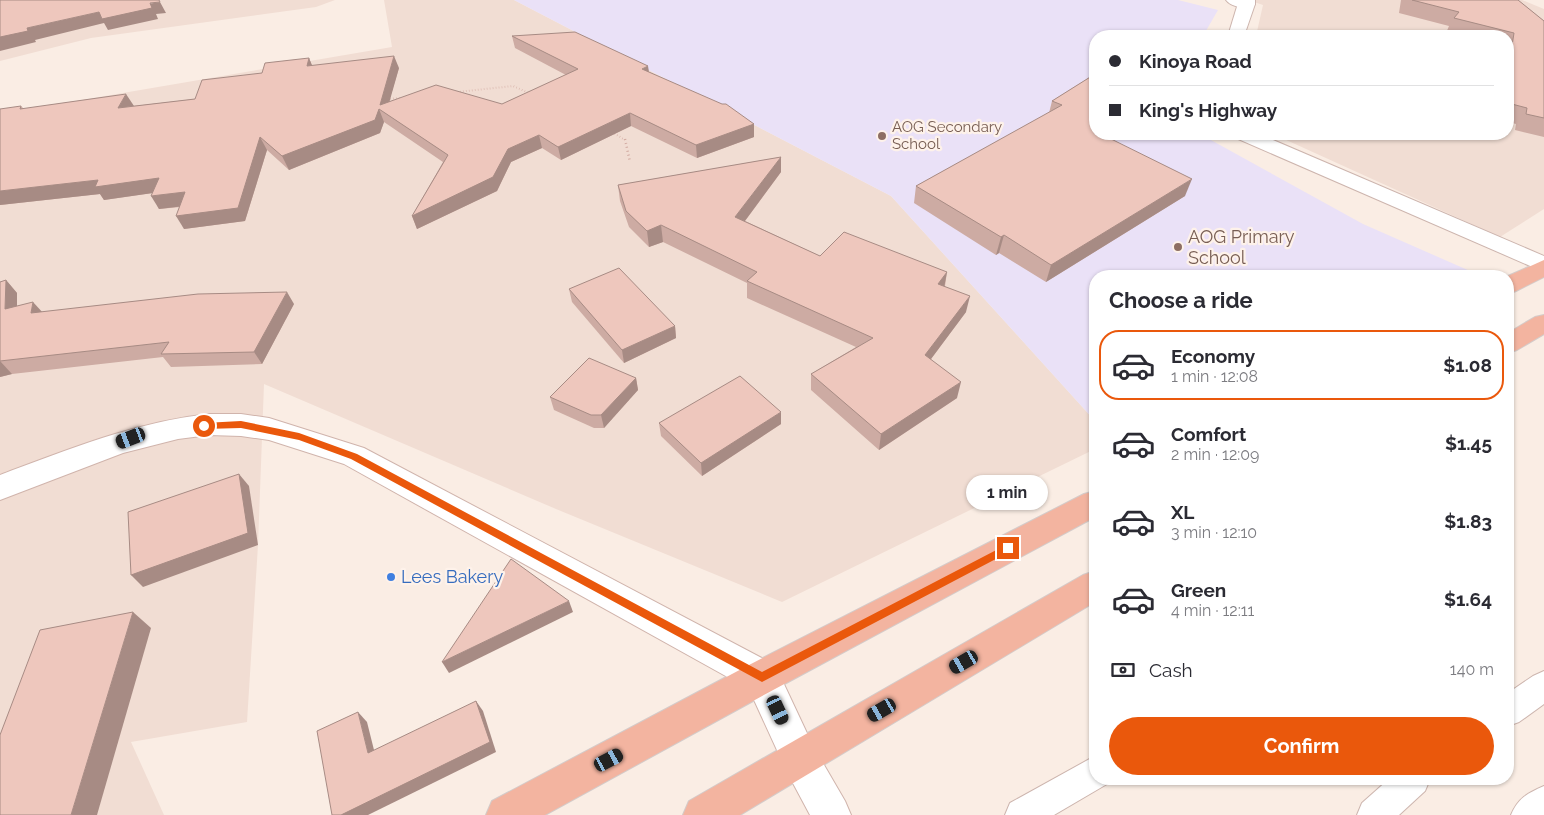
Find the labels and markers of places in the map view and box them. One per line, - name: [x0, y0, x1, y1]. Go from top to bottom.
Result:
- place label: AOG Secondary School: [892, 118, 1002, 153]
- marker: AOG Secondary School: [876, 130, 888, 142]
- place label: AOG Primary School: [1188, 226, 1295, 268]
- marker: AOG Primary School: [1172, 241, 1184, 253]
- place label: Lees Bakery: [401, 566, 503, 587]
- marker: Lees Bakery: [385, 571, 397, 583]

